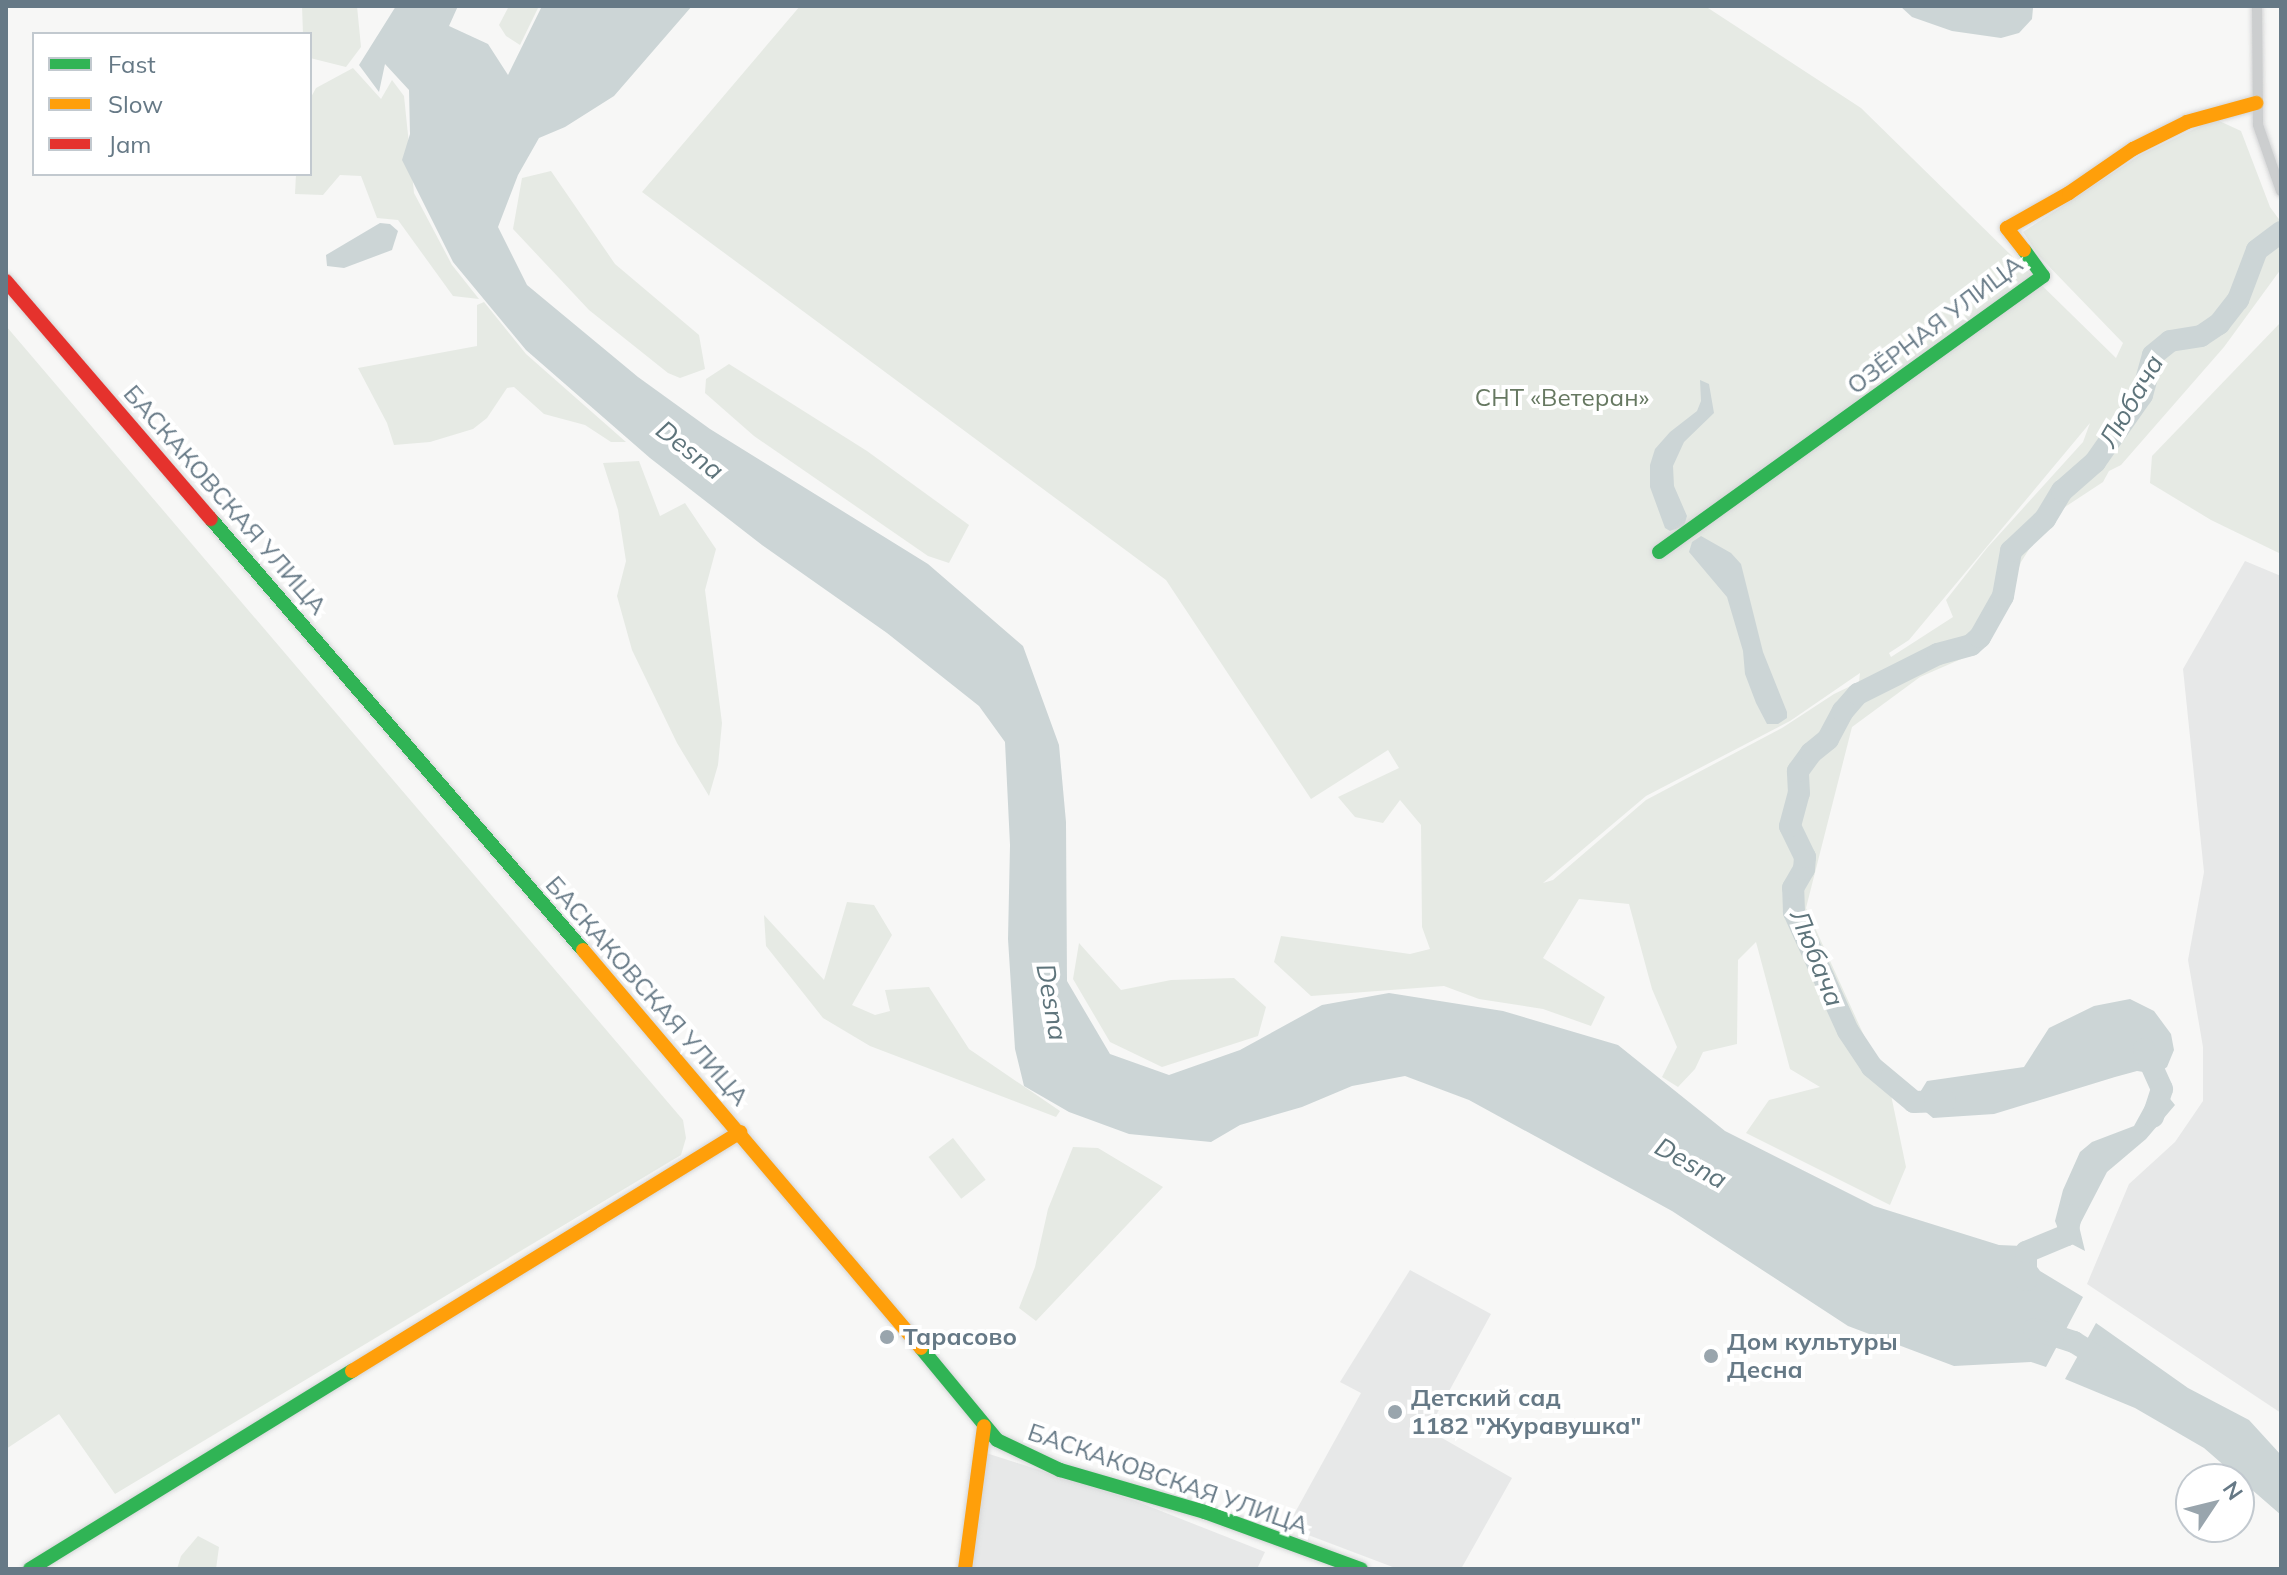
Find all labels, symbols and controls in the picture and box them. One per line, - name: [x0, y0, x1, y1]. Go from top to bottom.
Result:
- legend: [32, 32, 312, 176]
- text: Fast: [108, 49, 156, 79]
- text: Slow: [108, 89, 163, 119]
- text: Jam: [108, 129, 151, 159]
- street label: ОЗЁРНАЯ УЛИЦА: [1842, 250, 2028, 400]
- water label: Любача: [2092, 349, 2170, 453]
- street label: БАСКАКОВСКАЯ УЛИЦА: [118, 379, 332, 621]
- park label: СНТ «Ветеран»: [1475, 384, 1649, 412]
- water label: Desna: [650, 414, 730, 486]
- street label: БАСКАКОВСКАЯ УЛИЦА: [540, 870, 754, 1112]
- water label: Любача: [1783, 905, 1851, 1011]
- water label: Desna: [1030, 961, 1074, 1043]
- water label: Desna: [1650, 1131, 1732, 1195]
- place label: Тарасово: [903, 1323, 1017, 1351]
- marker: Тарасово: [878, 1328, 896, 1346]
- place label: Дом культуры Десна: [1727, 1328, 1898, 1384]
- marker: Дом культуры Десна: [1702, 1347, 1720, 1365]
- place label: Детский сад 1182 "Журавушка": [1411, 1384, 1641, 1440]
- marker: Детский сад 1182 "Журавушка": [1386, 1403, 1404, 1421]
- street label: БАСКАКОВСКАЯ УЛИЦА: [1024, 1417, 1312, 1541]
- north arrow: [2175, 1463, 2255, 1543]
- text: N: [2217, 1476, 2249, 1505]

